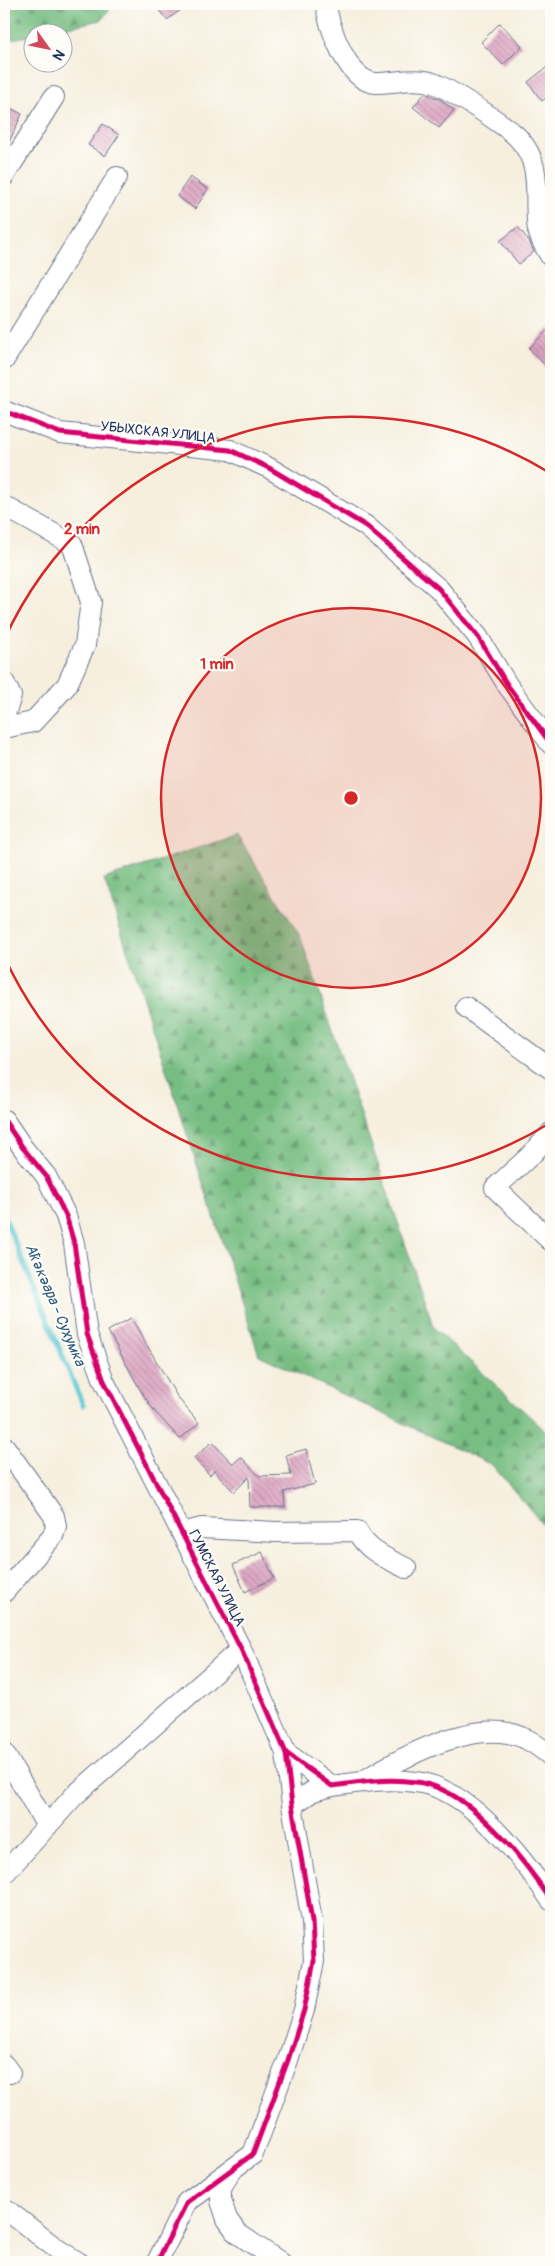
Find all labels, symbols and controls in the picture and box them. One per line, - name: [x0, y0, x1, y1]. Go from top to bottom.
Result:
- north arrow: [22, 22, 72, 72]
- text: N: [49, 46, 68, 63]
- street label: УБЫХСКАЯ УЛИЦА: [100, 418, 216, 446]
- text: 2 min: [64, 520, 100, 539]
- text: 1 min: [200, 655, 234, 674]
- centre of rings: [342, 789, 360, 807]
- water label: Аҟәкәара - Сухумка: [21, 1241, 90, 1370]
- street label: ГУМСКАЯ УЛИЦА: [185, 1527, 249, 1629]

